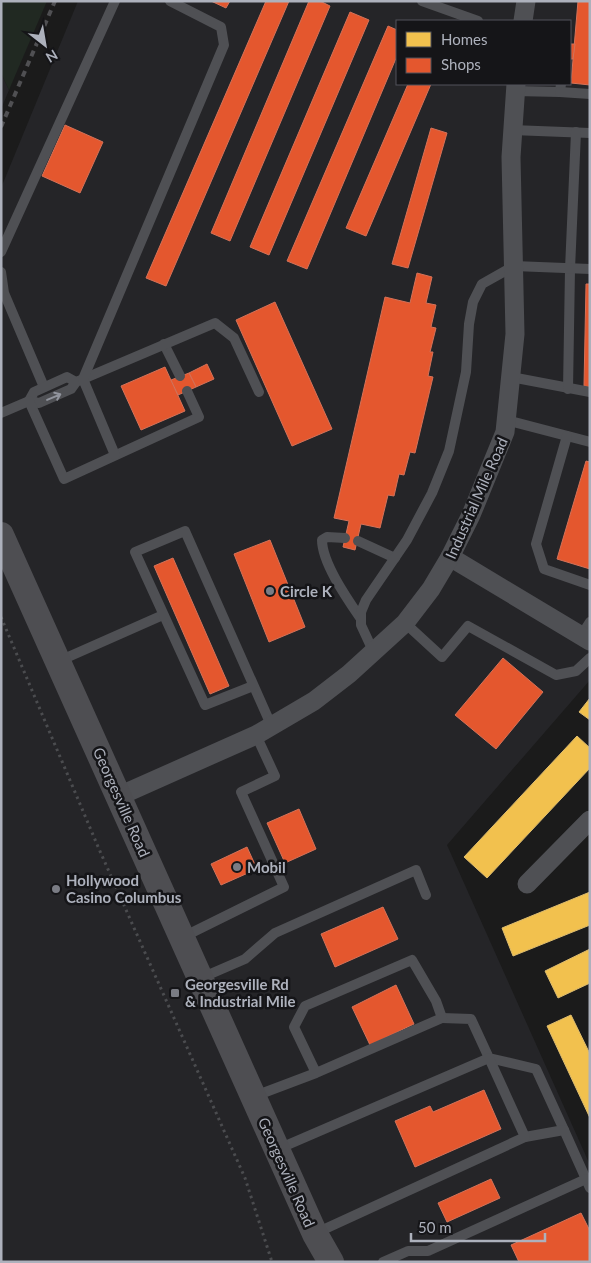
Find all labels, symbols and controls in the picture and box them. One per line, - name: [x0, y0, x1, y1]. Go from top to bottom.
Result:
- north arrow: [20, 20, 70, 70]
- legend: [396, 20, 571, 85]
- text: Homes: [441, 30, 487, 48]
- text: N: [43, 47, 61, 67]
- text: Shops: [441, 55, 481, 73]
- one-way arrow: [46, 391, 61, 401]
- street label: Industrial Mile Road: [441, 435, 511, 561]
- place label: Circle K: [280, 582, 333, 600]
- marker: Circle K: [264, 585, 276, 597]
- street label: Georgesville Road: [90, 744, 154, 860]
- place label: Mobil: [247, 858, 286, 876]
- marker: Mobil: [231, 861, 243, 873]
- place label: Hollywood Casino Columbus: [66, 871, 182, 906]
- marker: Hollywood Casino Columbus: [50, 883, 62, 895]
- place label: Georgesville Rd & Industrial Mile: [185, 975, 295, 1010]
- marker: Georgesville Rd & Industrial Mile: [169, 987, 181, 999]
- street label: Georgesville Road: [255, 1114, 319, 1230]
- scale bar: [411, 1210, 545, 1242]
- text: 50 m: [418, 1218, 452, 1236]

